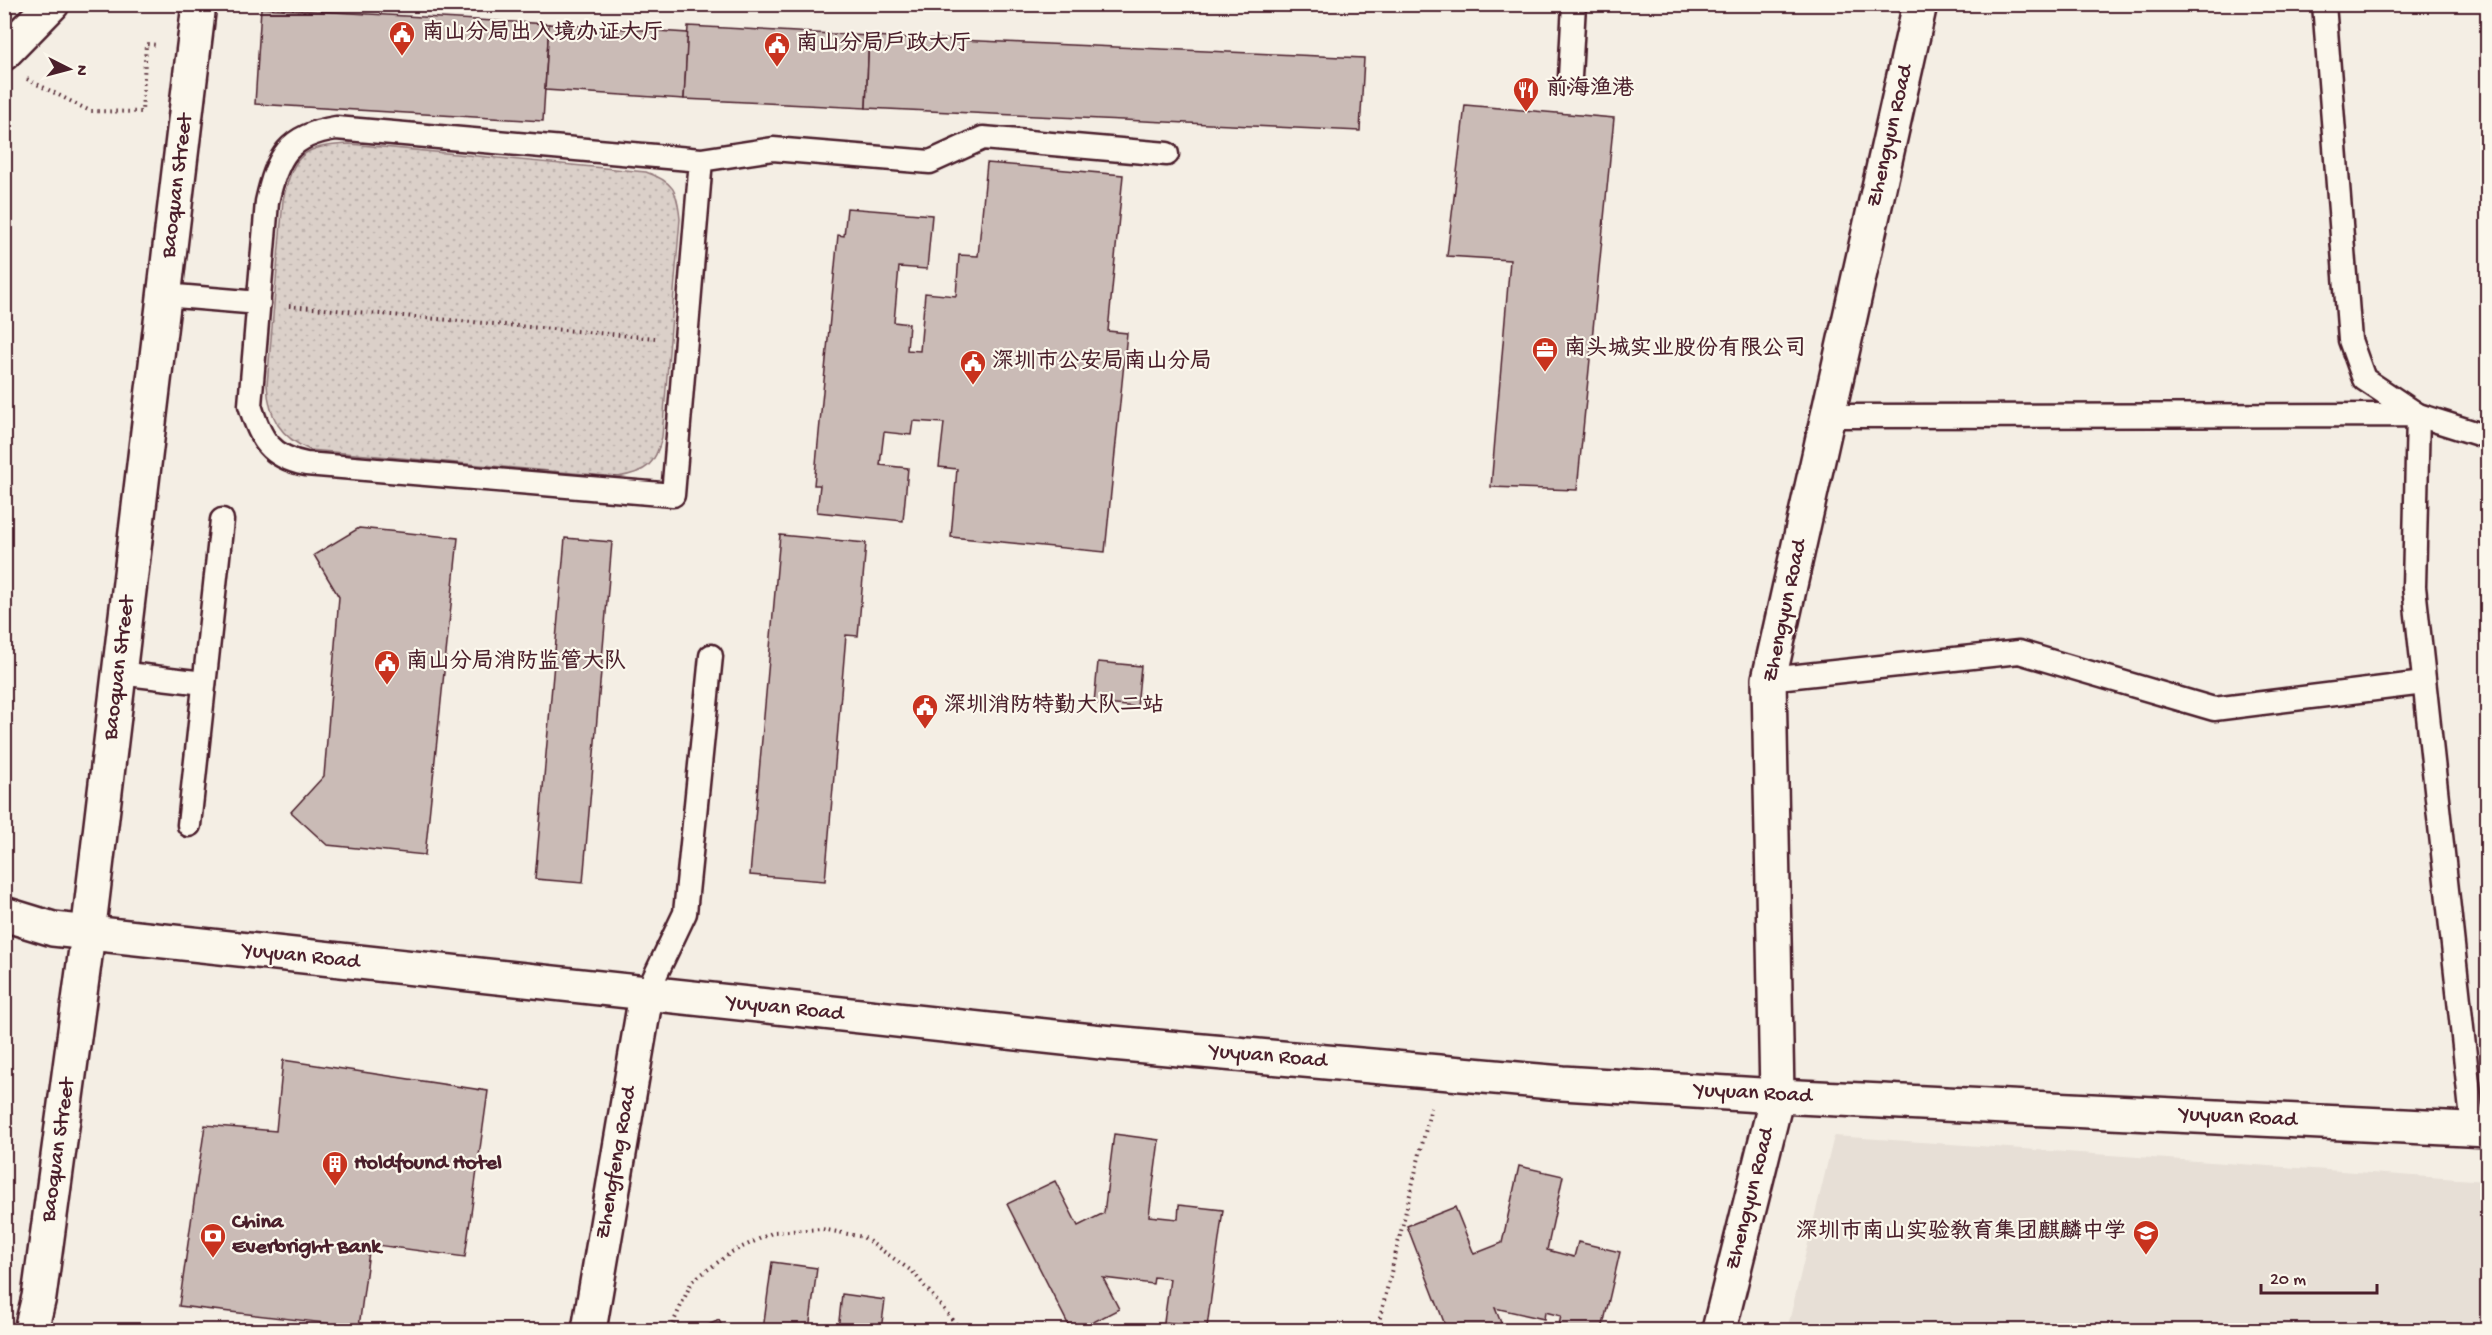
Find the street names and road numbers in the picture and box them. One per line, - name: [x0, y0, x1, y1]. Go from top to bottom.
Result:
- street label: Zhengyun Road: [1862, 60, 1920, 210]
- street label: Baoquan Street: [156, 111, 200, 260]
- street label: Zhengyun Road: [1758, 535, 1814, 685]
- street label: Baoquan Street: [98, 593, 142, 742]
- street label: Yuyuan Road: [239, 938, 363, 976]
- street label: Yuyuan Road: [723, 990, 847, 1028]
- street label: Yuyuan Road: [1206, 1039, 1330, 1075]
- street label: Baoquan Street: [36, 1074, 82, 1225]
- street label: Yuyuan Road: [1692, 1078, 1815, 1110]
- street label: Zhengfeng Road: [591, 1082, 644, 1241]
- street label: Yuyuan Road: [2177, 1102, 2300, 1134]
- street label: Zhengyun Road: [1721, 1123, 1782, 1273]

